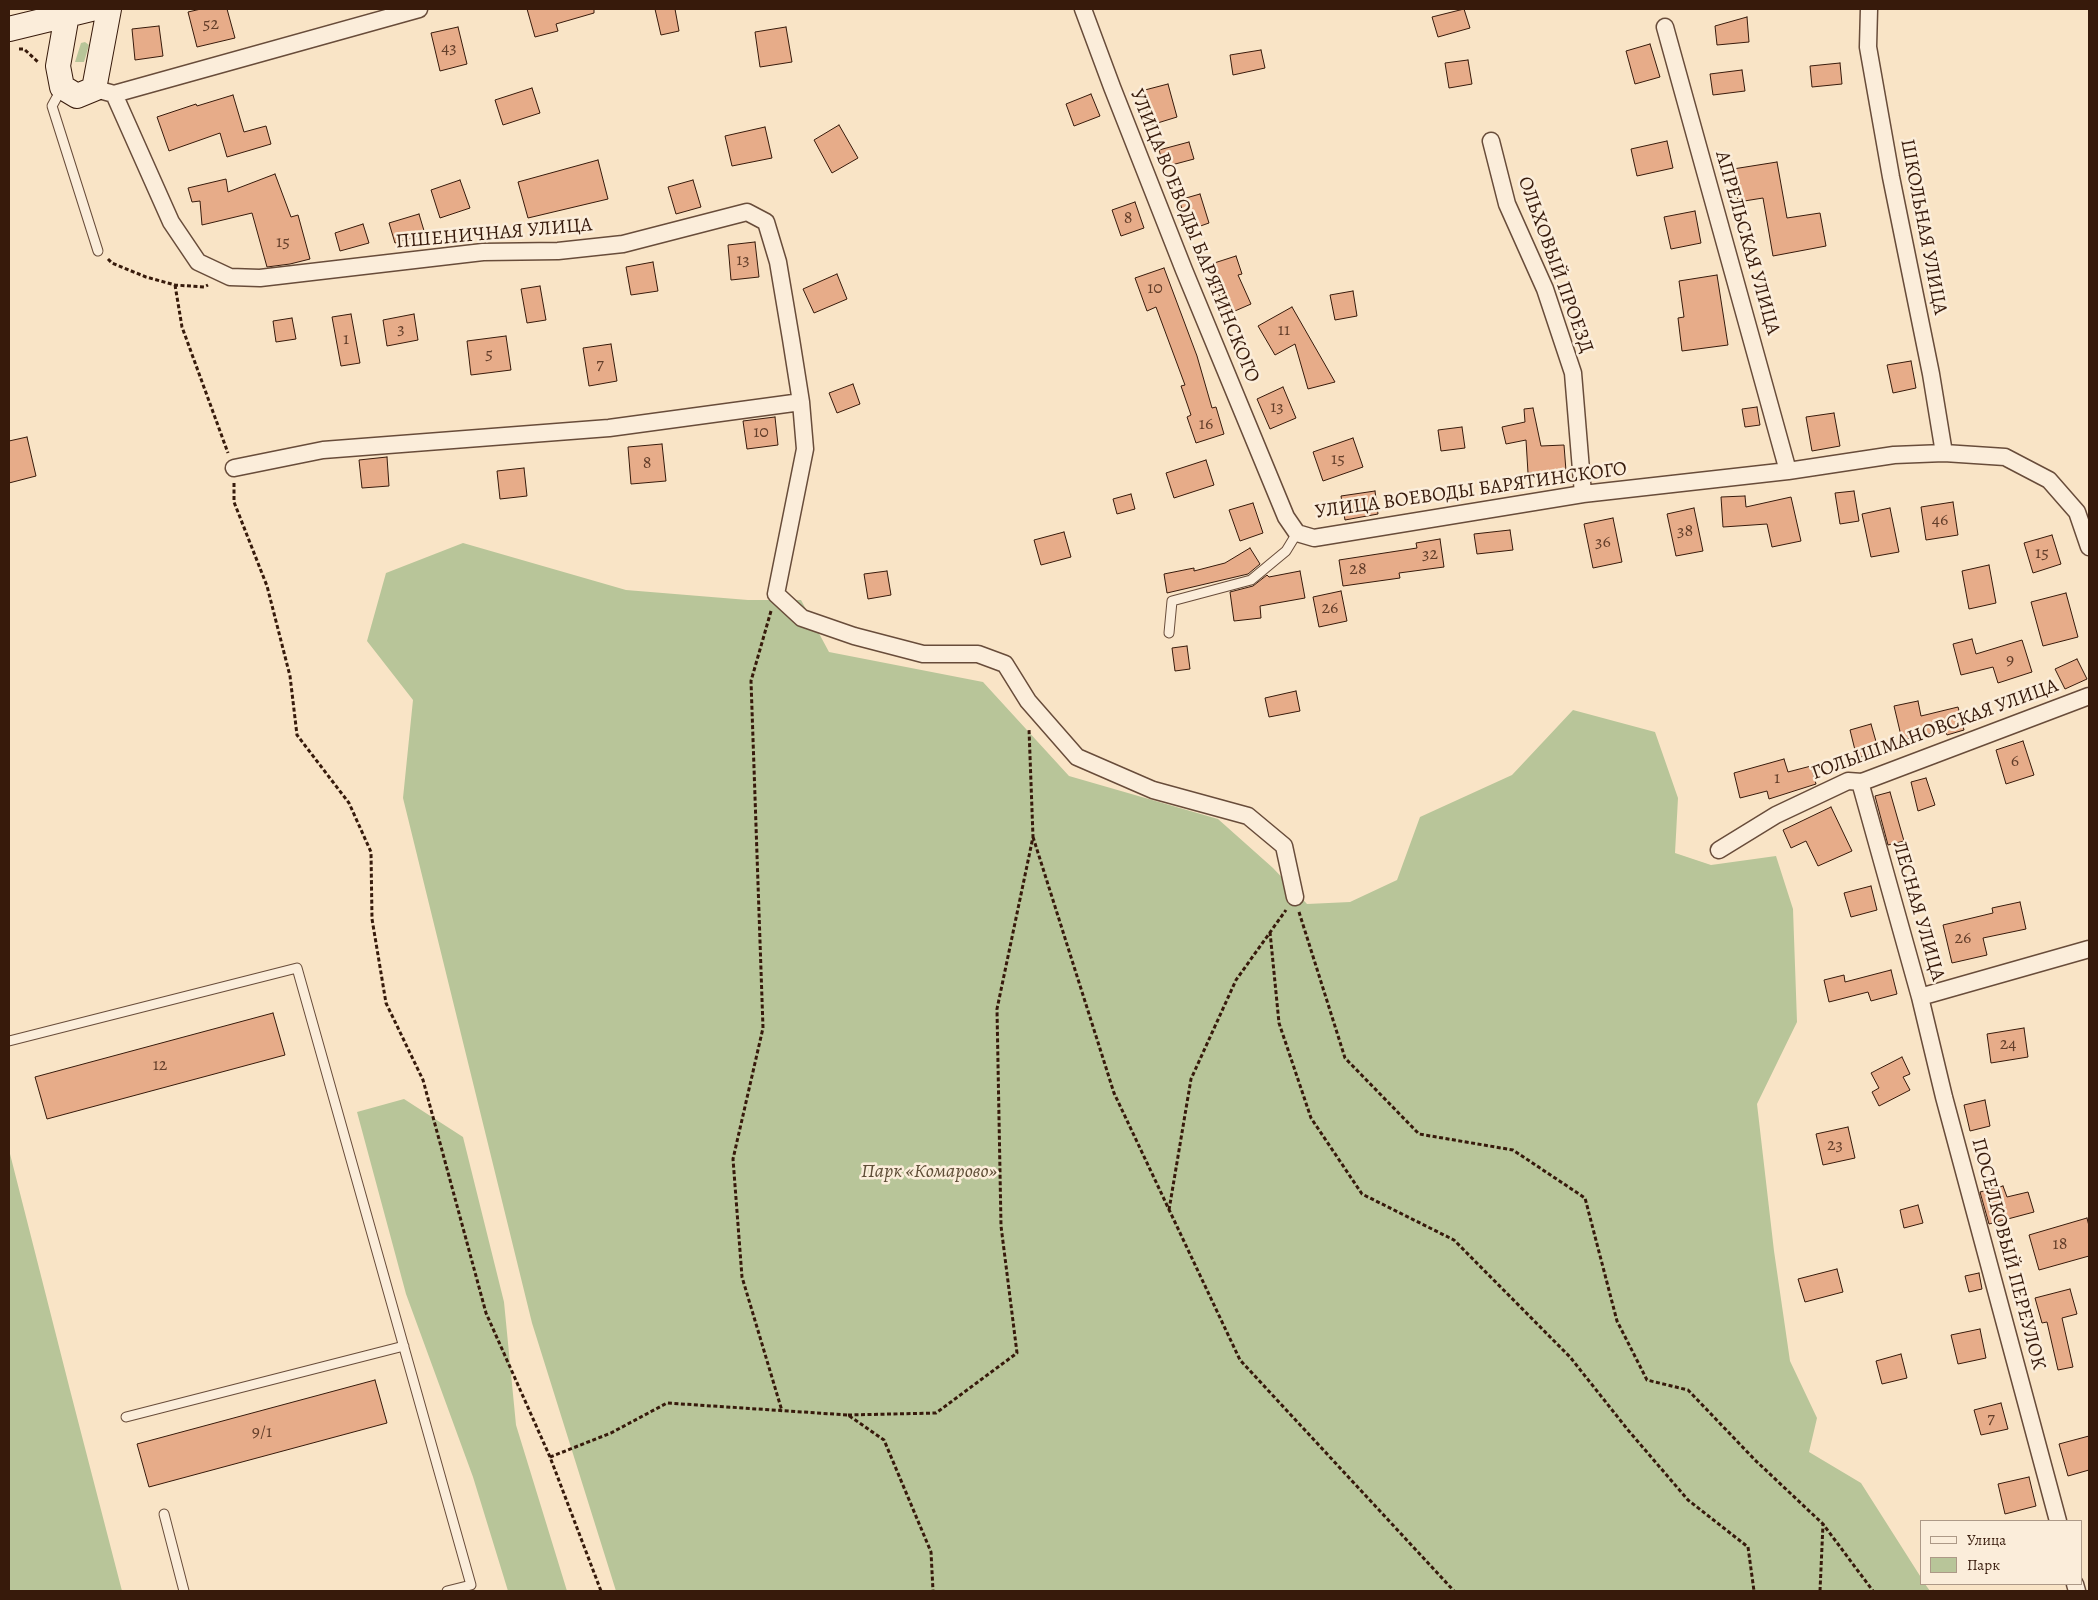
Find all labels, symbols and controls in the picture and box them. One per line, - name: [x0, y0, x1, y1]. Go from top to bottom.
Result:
- house number: 52: [203, 14, 219, 36]
- house number: 43: [441, 38, 457, 60]
- street label: УЛИЦА ВОЕВОДЫ БАРЯТИНСКОГО: [1124, 86, 1264, 386]
- street label: ШКОЛЬНАЯ УЛИЦА: [1894, 137, 1952, 317]
- street label: АПРЕЛЬСКАЯ УЛИЦА: [1709, 148, 1785, 338]
- street label: ОЛЬХОВЫЙ ПРОЕЗД: [1512, 174, 1598, 356]
- house number: 8: [1124, 208, 1132, 230]
- street label: ПШЕНИЧНАЯ УЛИЦА: [395, 213, 593, 255]
- house number: 15: [276, 232, 290, 254]
- house number: 13: [736, 250, 750, 272]
- house number: 10: [1147, 278, 1163, 300]
- house number: 3: [397, 319, 405, 341]
- house number: 11: [1278, 320, 1290, 342]
- house number: 1: [343, 329, 349, 351]
- house number: 5: [485, 344, 493, 366]
- house number: 7: [596, 354, 604, 376]
- house number: 13: [1270, 397, 1284, 419]
- house number: 16: [1199, 414, 1213, 436]
- house number: 10: [753, 422, 769, 444]
- house number: 15: [1331, 449, 1345, 471]
- house number: 8: [643, 453, 651, 475]
- street label: УЛИЦА ВОЕВОДЫ БАРЯТИНСКОГО: [1314, 457, 1628, 525]
- house number: 46: [1932, 510, 1948, 532]
- house number: 38: [1677, 521, 1693, 543]
- house number: 36: [1595, 532, 1611, 554]
- house number: 15: [2035, 543, 2049, 565]
- house number: 32: [1422, 544, 1438, 566]
- house number: 28: [1349, 559, 1367, 581]
- house number: 26: [1322, 598, 1338, 620]
- house number: 9: [2006, 650, 2014, 672]
- street label: ГОЛЫШМАНОВСКАЯ УЛИЦА: [1808, 674, 2062, 786]
- house number: 6: [2011, 751, 2019, 773]
- house number: 1: [1774, 768, 1780, 790]
- street label: ЛЕСНАЯ УЛИЦА: [1887, 838, 1949, 984]
- house number: 26: [1955, 928, 1971, 950]
- house number: 24: [2000, 1034, 2016, 1056]
- house number: 12: [153, 1055, 167, 1077]
- house number: 23: [1827, 1135, 1843, 1157]
- street label: ПОСЕЛКОВЫЙ ПЕРЕУЛОК: [1966, 1136, 2050, 1372]
- park label: Парк «Комарово»: [861, 1160, 997, 1184]
- house number: 18: [2053, 1234, 2067, 1256]
- house number: 7: [1987, 1408, 1995, 1430]
- house number: 9/1: [252, 1422, 272, 1444]
- legend: [1920, 1520, 2083, 1585]
- text: Улица: [1967, 1530, 2006, 1550]
- text: Парк: [1967, 1555, 2000, 1575]

